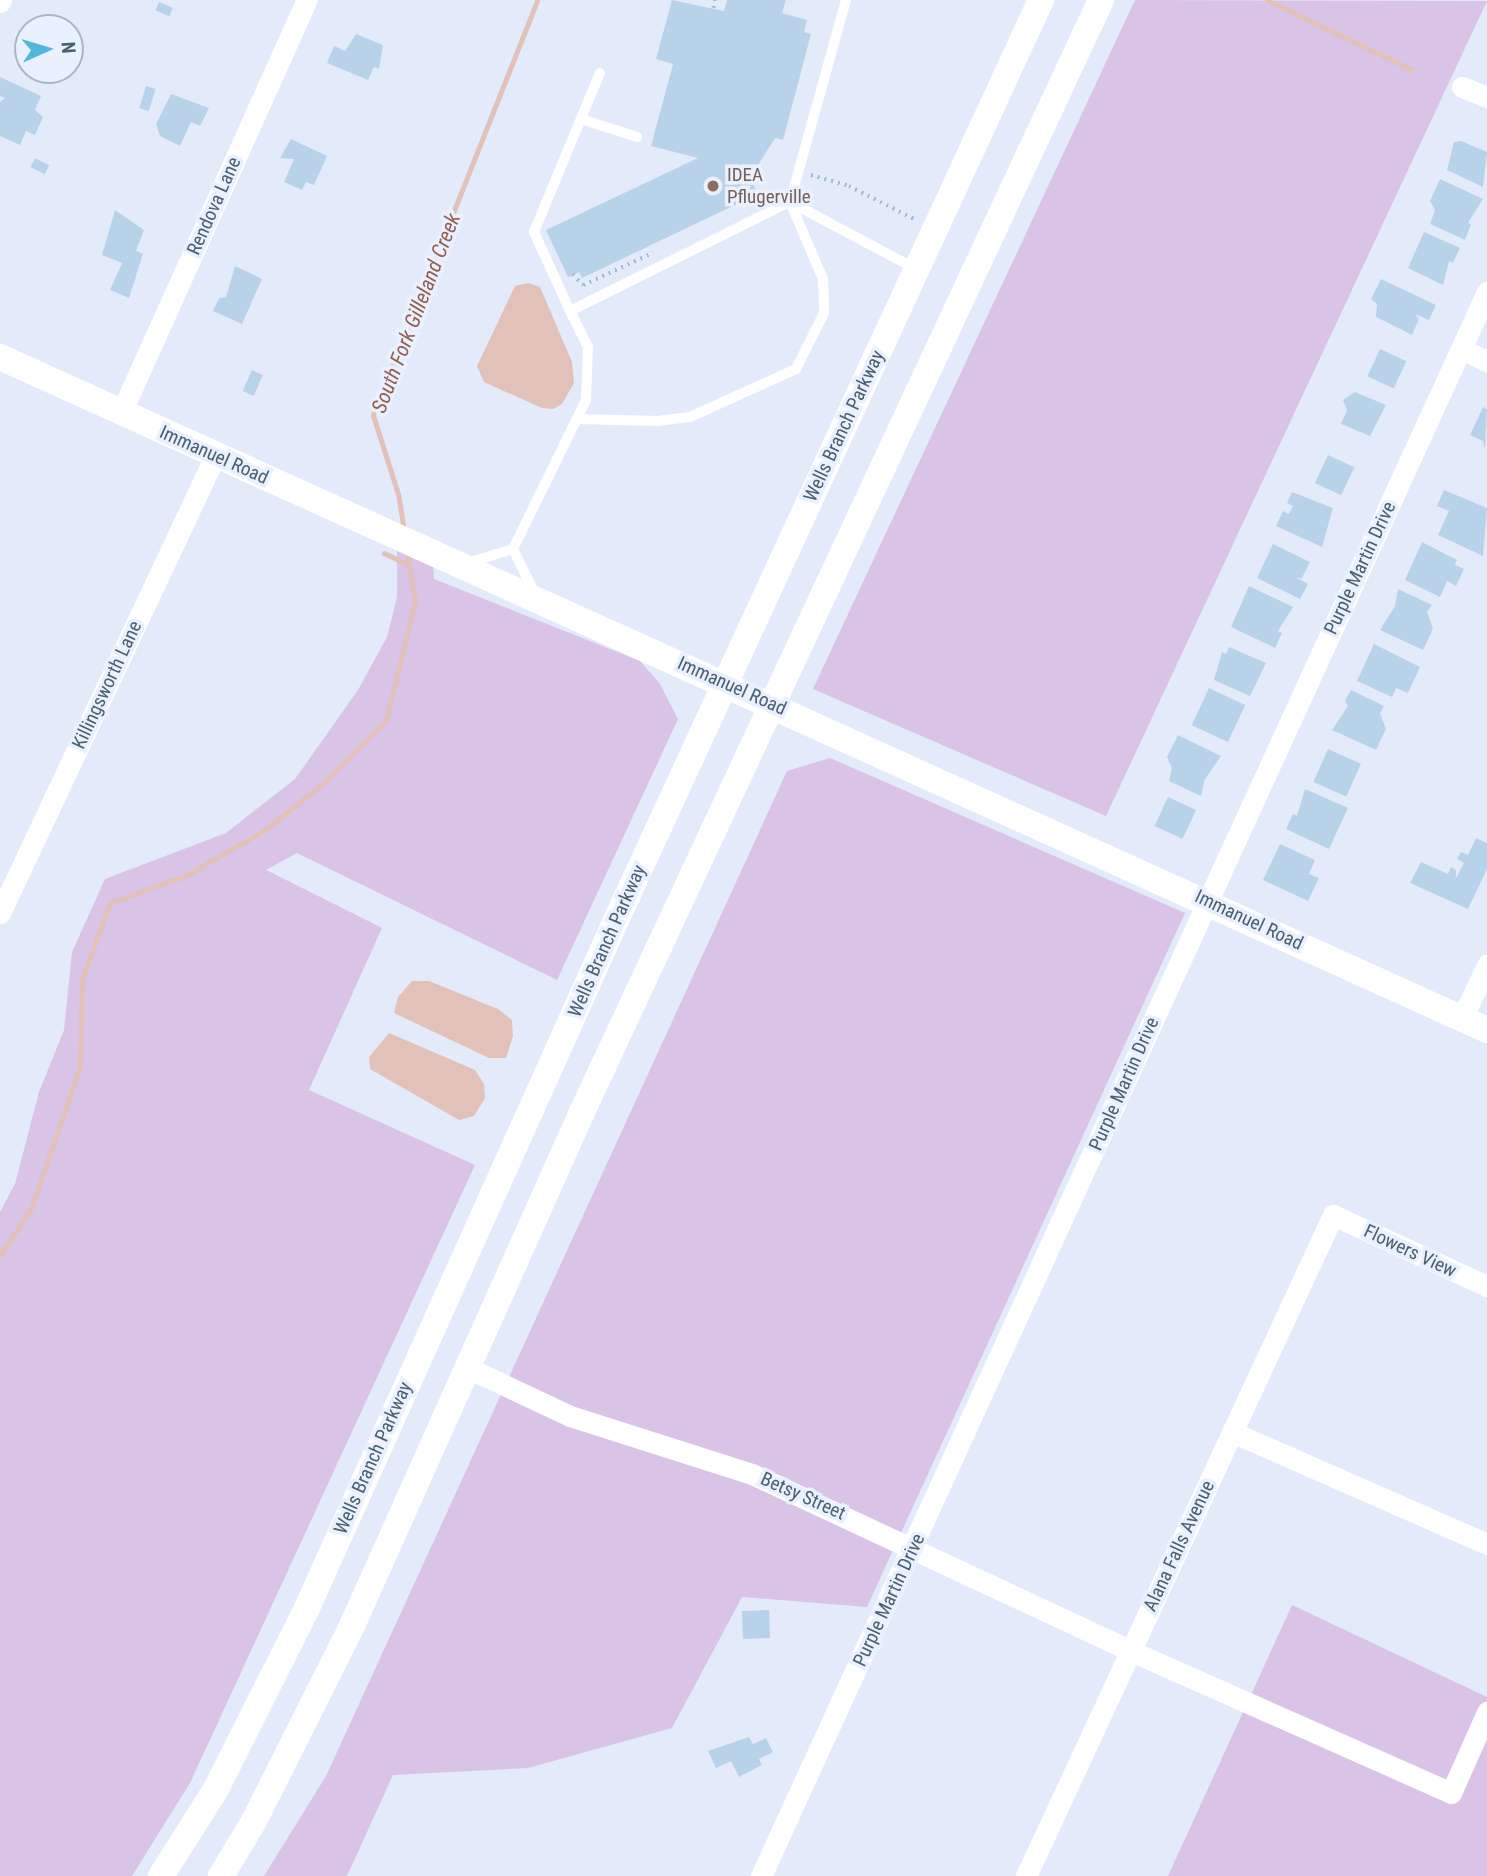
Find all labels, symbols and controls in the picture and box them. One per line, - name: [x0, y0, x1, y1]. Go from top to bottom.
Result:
- north arrow: [14, 14, 84, 84]
- text: N: [57, 41, 80, 54]
- street label: Rendova Lane: [182, 154, 246, 258]
- place label: IDEA Pflugerville: [727, 164, 811, 208]
- marker: IDEA Pflugerville: [705, 178, 721, 194]
- water label: South Fork Gilleland Creek: [366, 210, 466, 416]
- street label: Wells Branch Parkway: [799, 347, 889, 505]
- street label: Immanuel Road: [156, 421, 272, 489]
- street label: Purple Martin Drive: [1319, 498, 1401, 638]
- street label: Killingsworth Lane: [67, 617, 147, 753]
- street label: Immanuel Road: [674, 652, 790, 720]
- street label: Wells Branch Parkway: [563, 861, 651, 1021]
- street label: Immanuel Road: [1191, 885, 1307, 955]
- street label: Purple Martin Drive: [1084, 1014, 1164, 1154]
- street label: Flowers View: [1360, 1220, 1460, 1282]
- street label: Wells Branch Parkway: [329, 1378, 417, 1538]
- street label: Betsy Street: [757, 1467, 849, 1525]
- street label: Alana Falls Avenue: [1139, 1477, 1219, 1615]
- street label: Purple Martin Drive: [848, 1530, 930, 1670]

